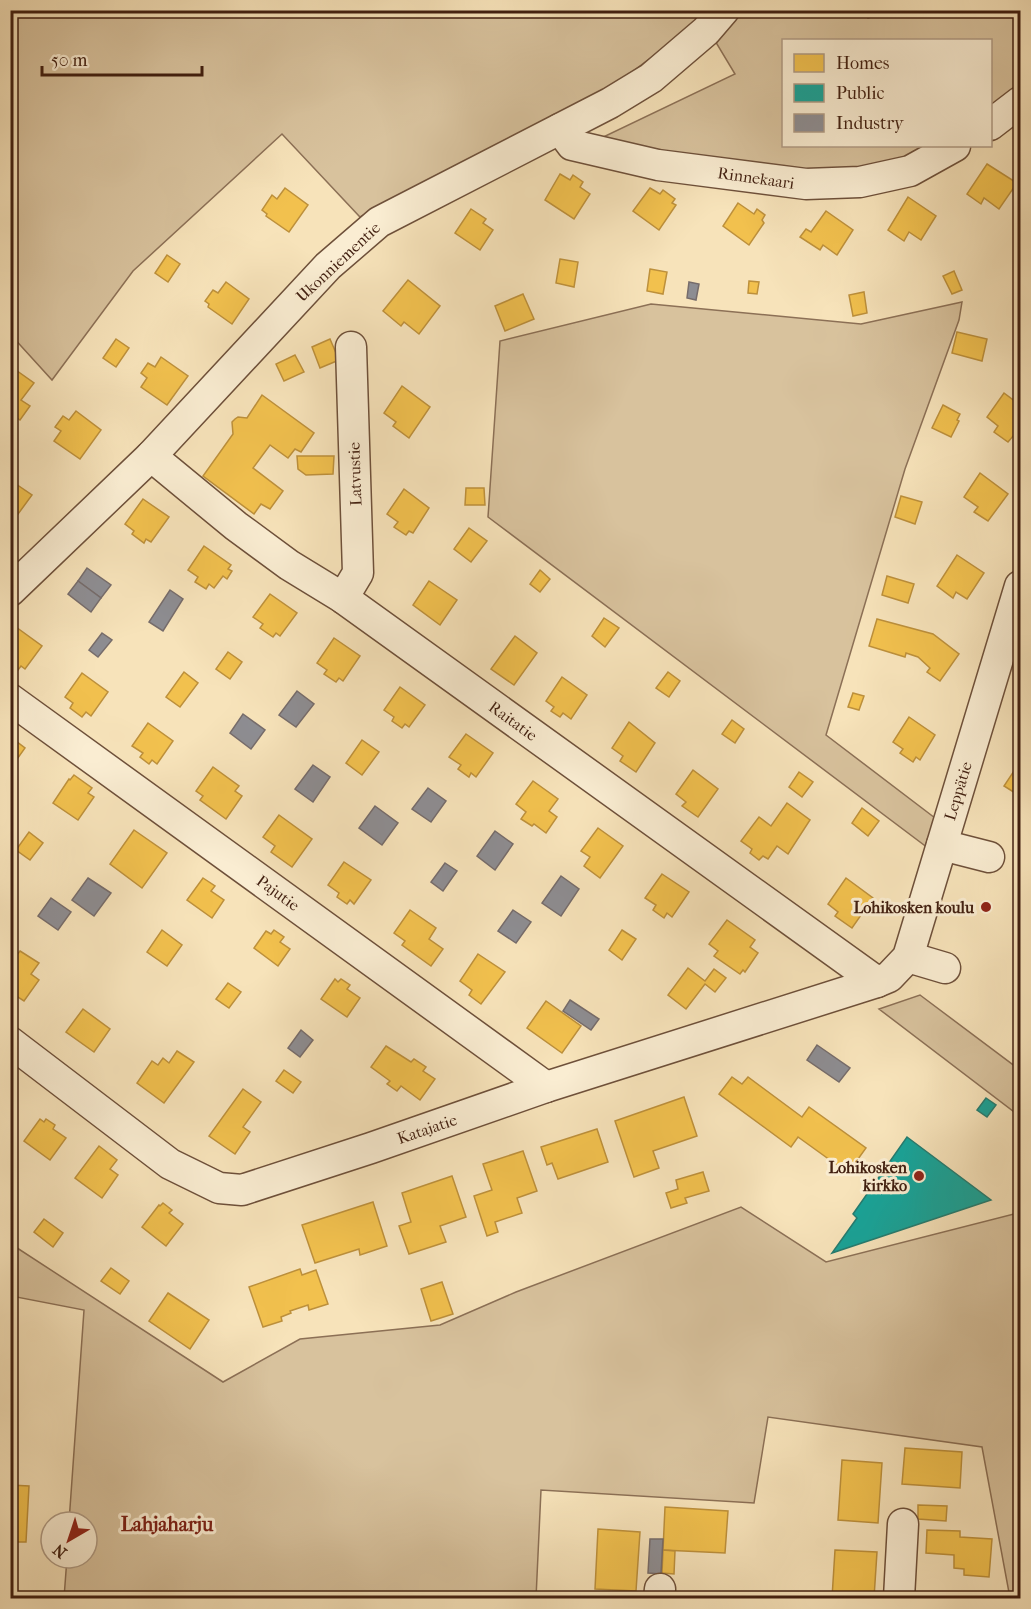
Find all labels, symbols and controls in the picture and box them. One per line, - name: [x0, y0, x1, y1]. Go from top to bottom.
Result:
- scale bar: [42, 39, 202, 77]
- legend: [782, 39, 992, 147]
- text: 50 m: [51, 50, 88, 71]
- text: Homes: [836, 53, 890, 74]
- text: Public: [836, 83, 884, 104]
- text: Industry: [836, 113, 905, 134]
- street label: Rinnekaari: [716, 163, 796, 193]
- street label: Ukonniementie: [292, 218, 384, 306]
- street label: Latvustie: [344, 442, 366, 506]
- street label: Raitatie: [485, 697, 541, 745]
- street label: Leppätie: [940, 759, 976, 823]
- street label: Pajutie: [253, 871, 303, 915]
- place label: Lohikosken koulu: [854, 898, 975, 917]
- marker: Lohikosken koulu: [979, 900, 993, 914]
- street label: Katajatie: [395, 1110, 460, 1148]
- place label: Lohikosken kirkko: [828, 1158, 908, 1195]
- marker: Lohikosken kirkko: [912, 1169, 926, 1183]
- north arrow: [39, 1510, 99, 1570]
- district label: Lahjaharju: [121, 1513, 214, 1536]
- text: N: [49, 1540, 71, 1562]

